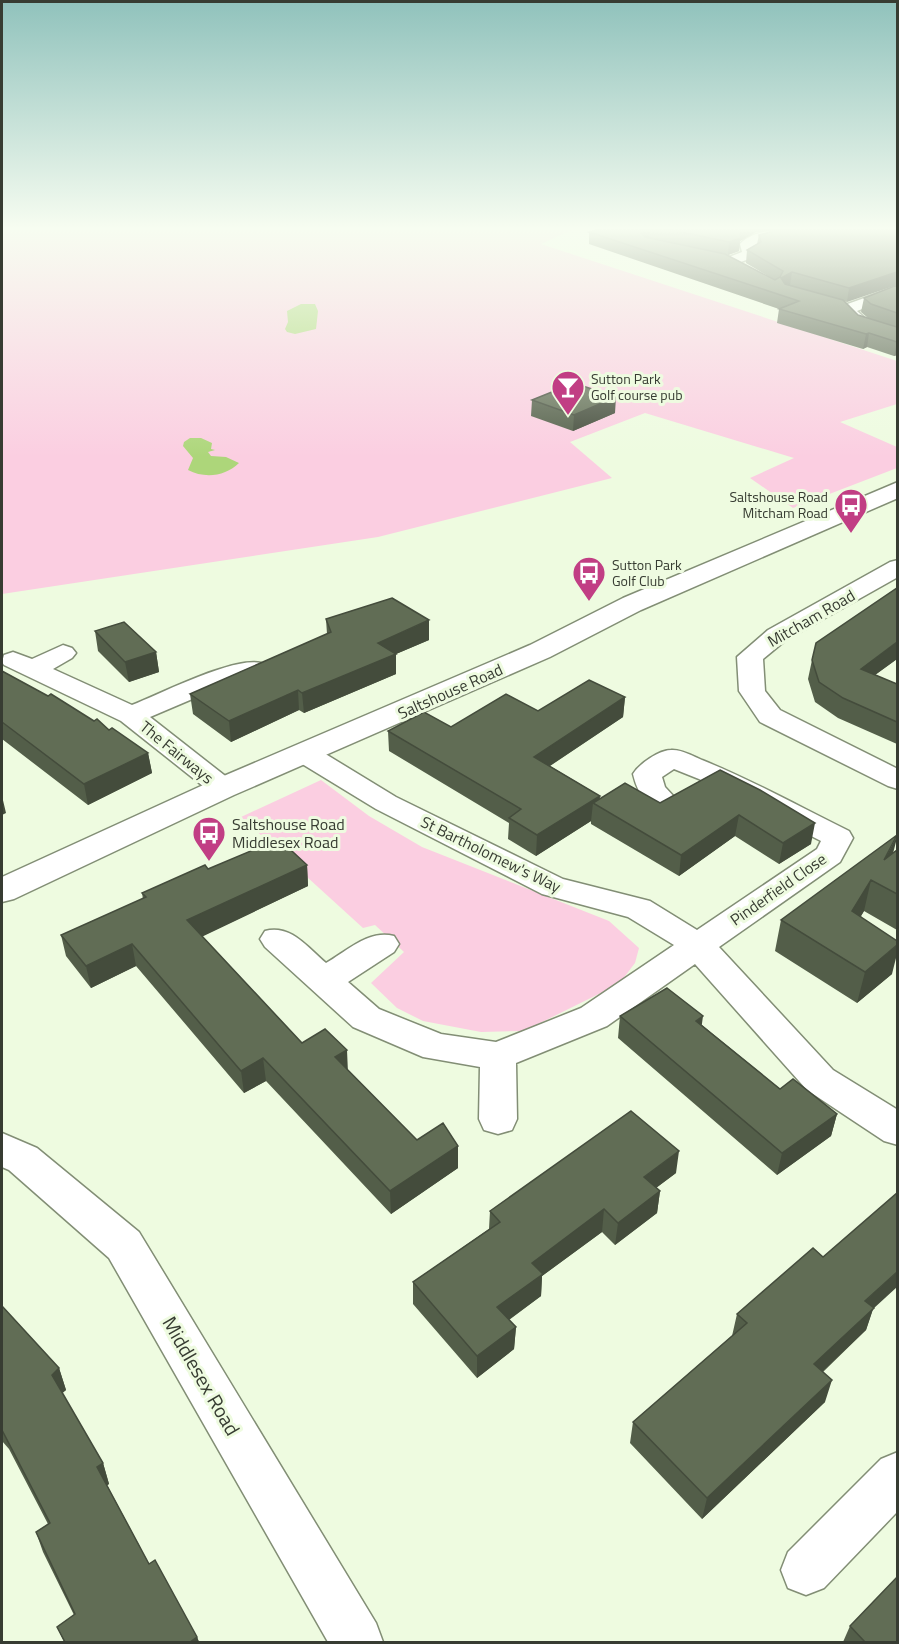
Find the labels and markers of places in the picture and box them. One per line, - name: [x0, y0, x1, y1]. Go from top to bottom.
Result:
- place label: Sutton Park Golf course pub: [591, 368, 683, 405]
- bar icon: Sutton Park Golf course pub: [550, 369, 586, 416]
- place label: Saltshouse Road Mitcham Road: [729, 486, 828, 523]
- bus stop icon: Saltshouse Road Mitcham Road: [833, 487, 869, 534]
- place label: Sutton Park Golf Club: [612, 554, 682, 591]
- bus stop icon: Sutton Park Golf Club: [571, 555, 607, 602]
- place label: Saltshouse Road Middlesex Road: [232, 812, 345, 854]
- bus stop icon: Saltshouse Road Middlesex Road: [191, 815, 227, 862]

